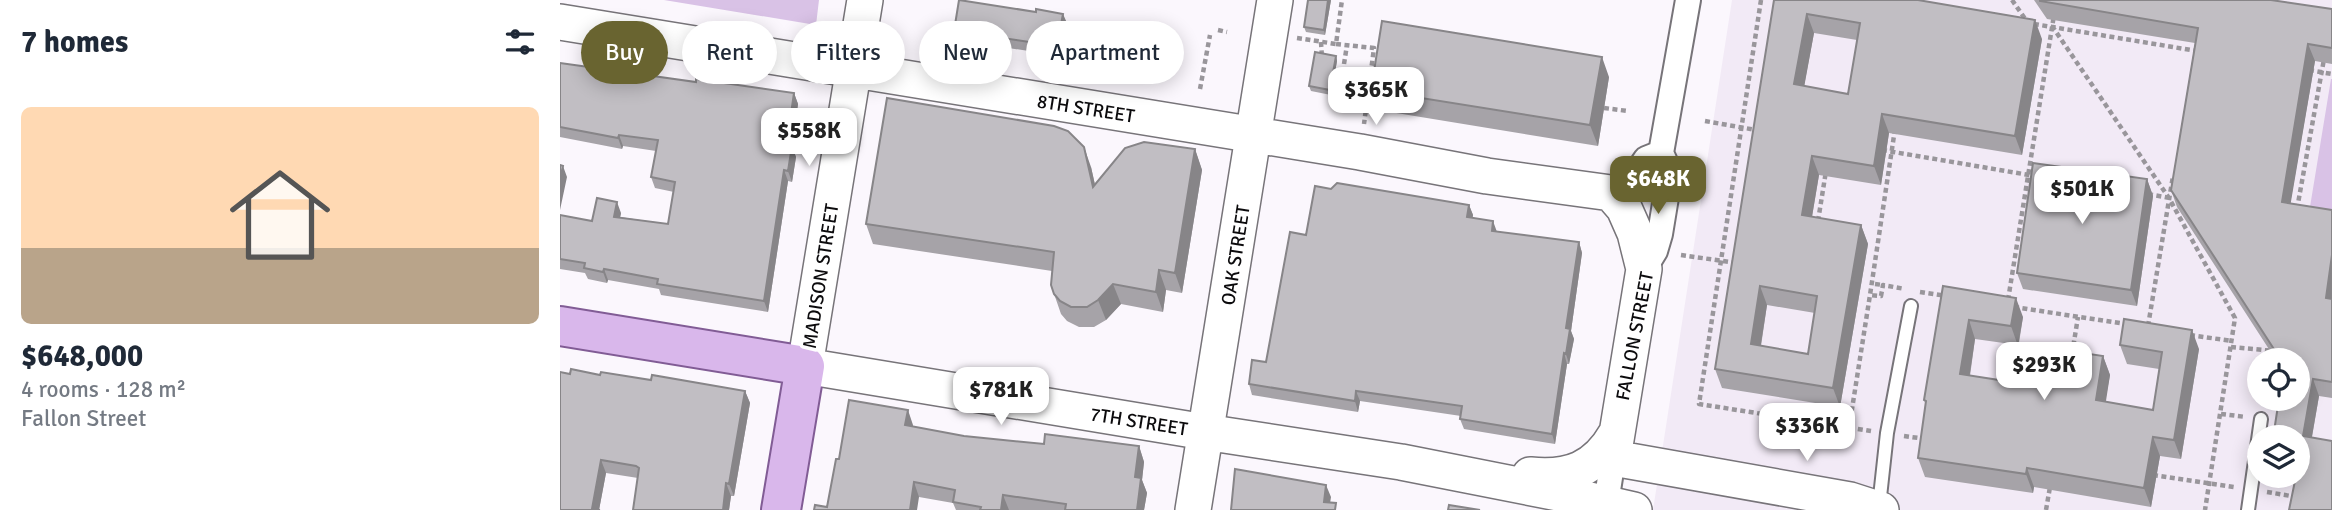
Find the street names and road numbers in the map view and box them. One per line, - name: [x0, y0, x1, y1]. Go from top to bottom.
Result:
- street label: 8TH STREET: [1035, 89, 1137, 129]
- street label: MADISON STREET: [798, 201, 844, 350]
- street label: OAK STREET: [1216, 203, 1256, 307]
- street label: FALLON STREET: [1611, 269, 1659, 403]
- street label: 7TH STREET: [1088, 402, 1190, 442]

